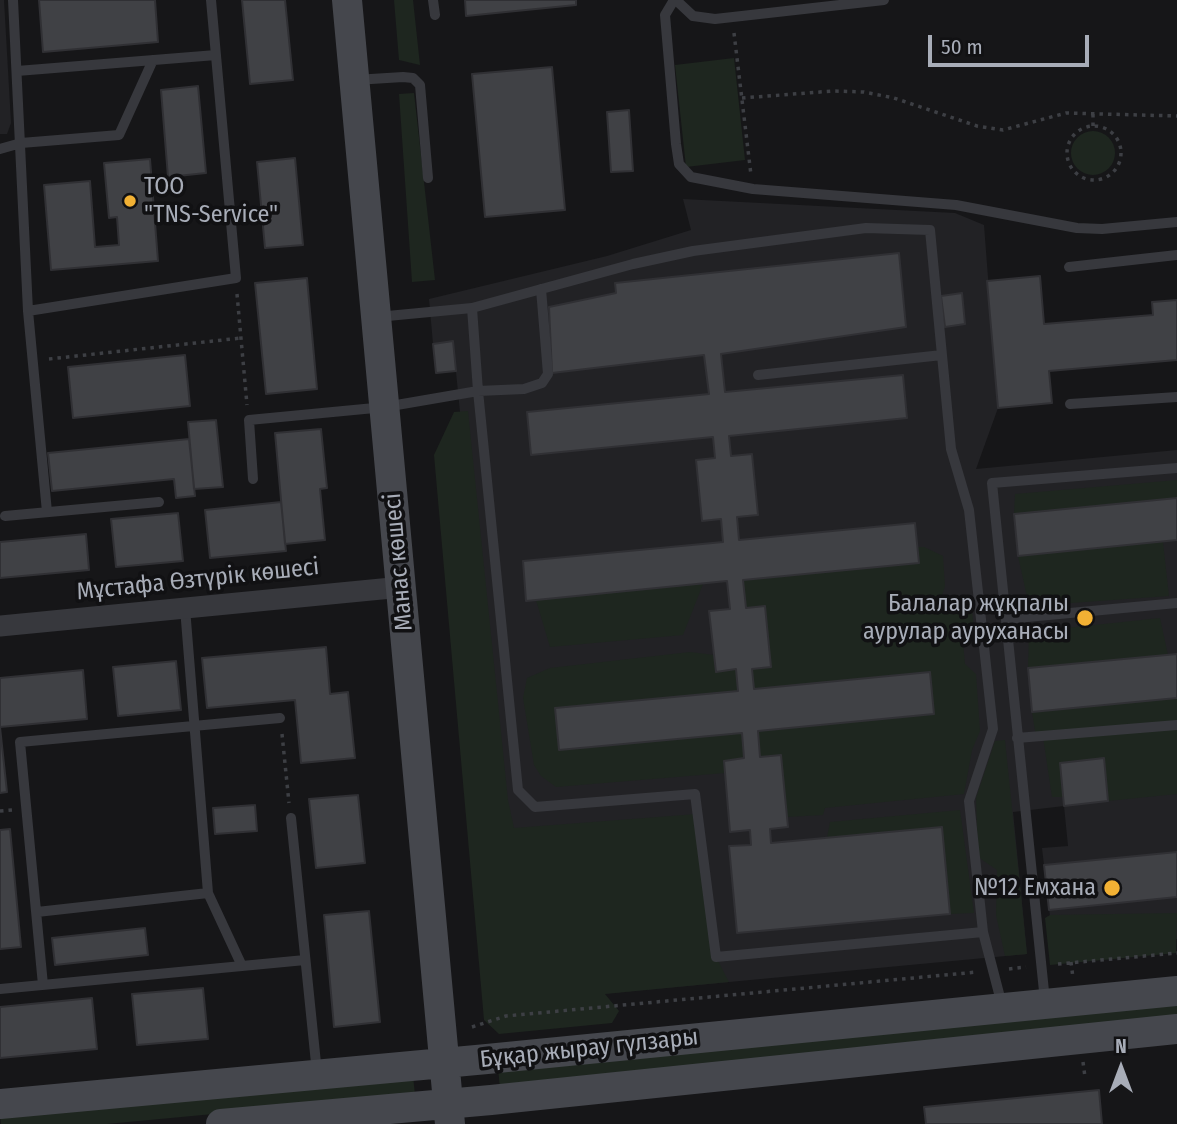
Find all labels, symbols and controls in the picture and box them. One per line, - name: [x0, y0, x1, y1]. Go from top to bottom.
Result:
- scale bar: [932, 21, 1093, 65]
- text: 50 m: [941, 34, 983, 60]
- place label: ТОО "TNS-Service": [144, 173, 278, 229]
- marker: ТОО "TNS-Service": [122, 193, 138, 209]
- street label: Манас көшесі: [379, 492, 419, 632]
- street label: Мұстафа Өзтүрік көшесі: [75, 553, 321, 607]
- place label: Балалар жұқпалы аурулар ауруханасы: [863, 590, 1069, 646]
- marker: Балалар жұқпалы аурулар ауруханасы: [1075, 608, 1095, 628]
- place label: №12 Емхана: [974, 874, 1096, 902]
- marker: №12 Емхана: [1102, 878, 1122, 898]
- street label: Бұқар жырау гүлзары: [478, 1023, 700, 1075]
- north arrow: [1086, 1033, 1156, 1103]
- text: N: [1115, 1035, 1127, 1058]

